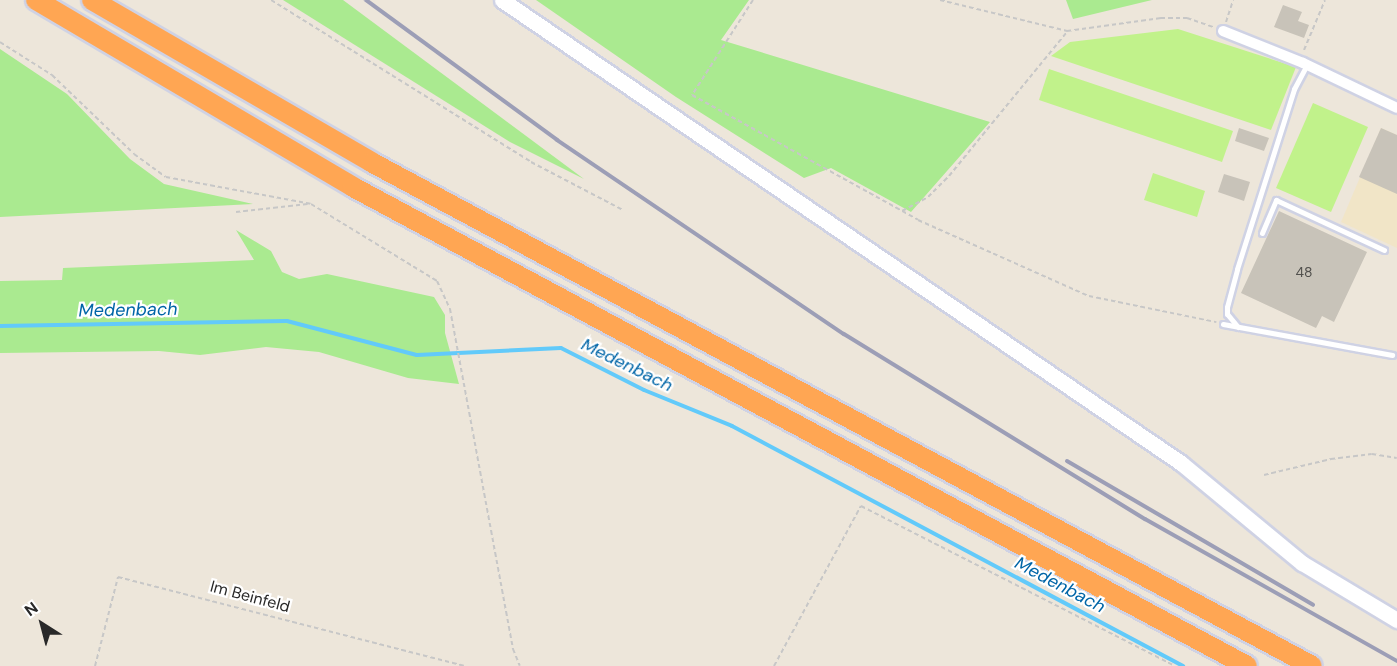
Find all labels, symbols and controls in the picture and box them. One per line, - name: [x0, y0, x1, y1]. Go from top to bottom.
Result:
- house number: 48: [1295, 264, 1313, 280]
- water label: Medenbach: [78, 298, 178, 322]
- water label: Medenbach: [578, 334, 676, 396]
- water label: Medenbach: [1011, 552, 1109, 618]
- street label: Im Beinfeld: [208, 577, 292, 617]
- north arrow: [12, 594, 72, 654]
- text: N: [20, 597, 42, 621]

